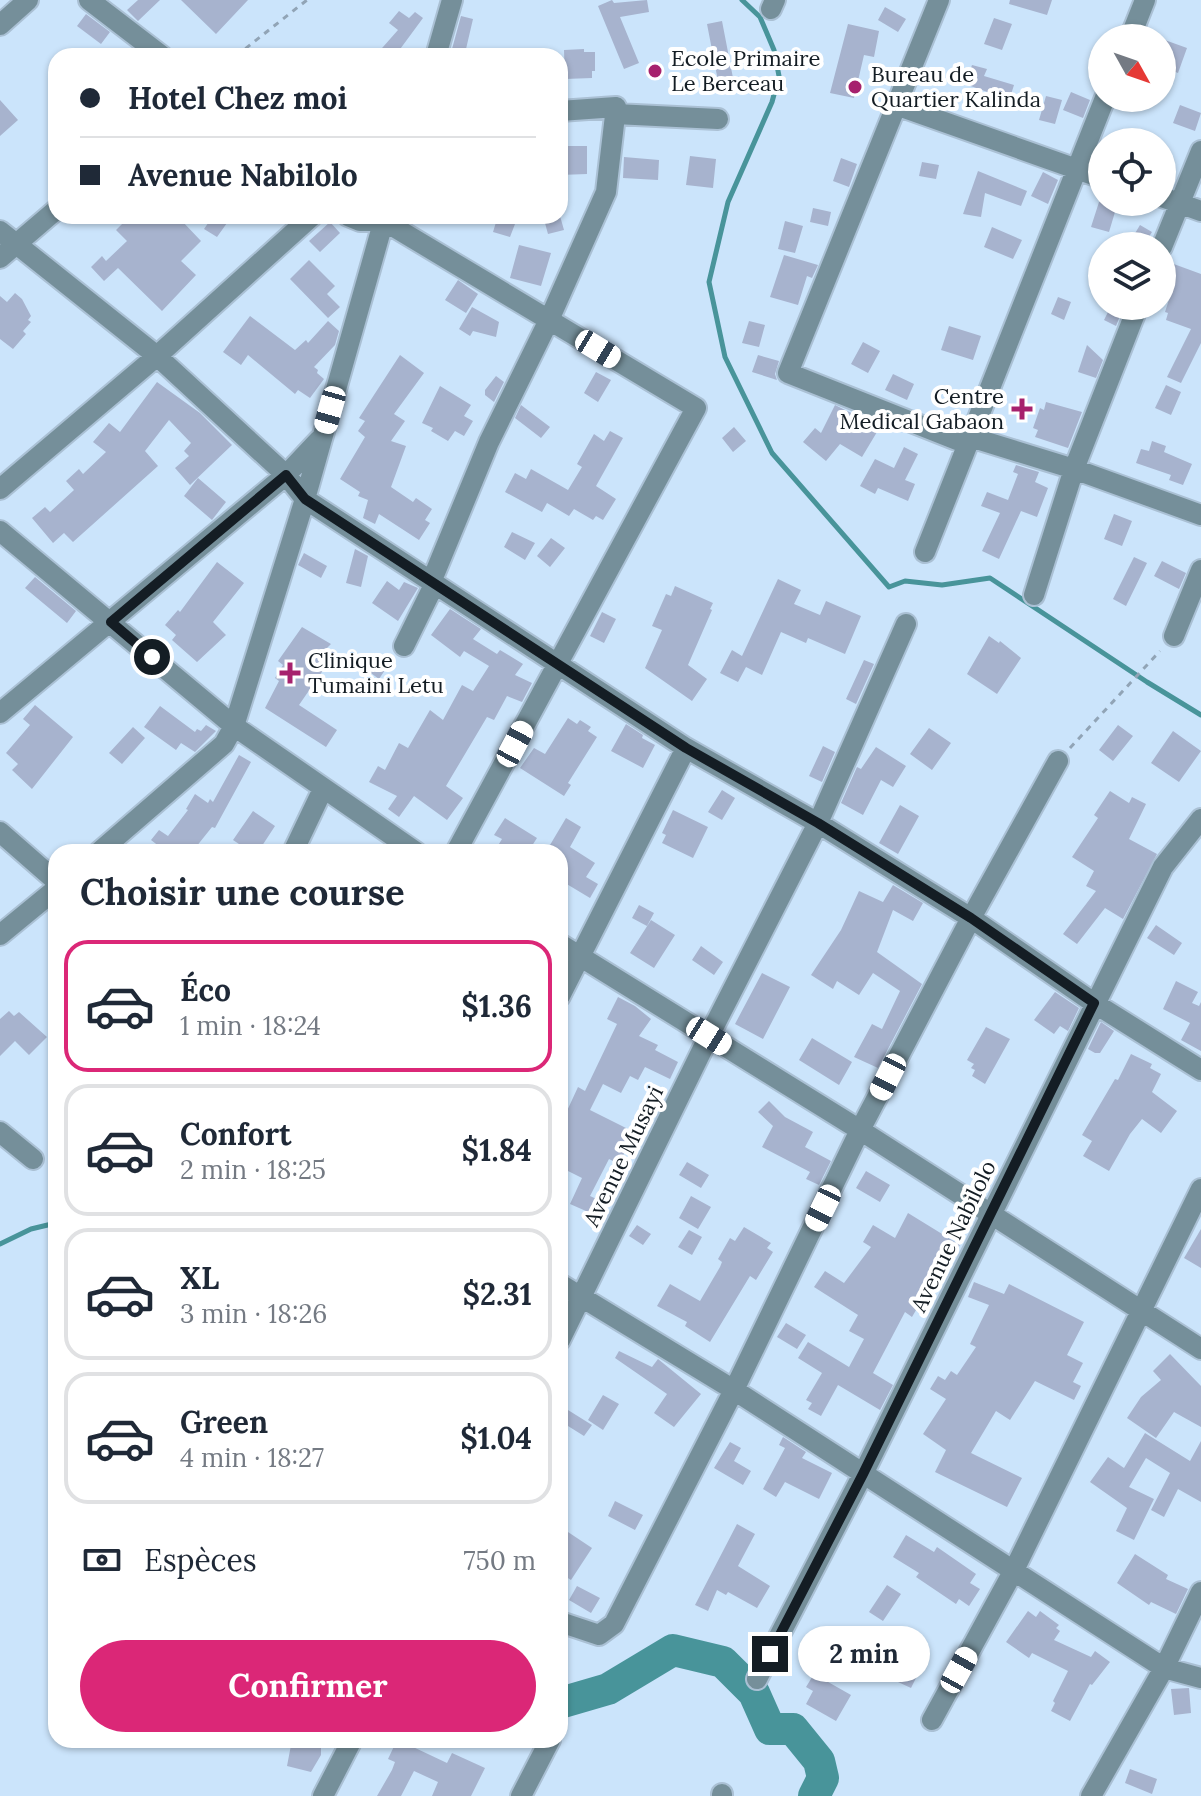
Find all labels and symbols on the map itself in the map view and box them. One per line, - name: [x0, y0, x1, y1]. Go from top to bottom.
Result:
- north arrow: [1088, 24, 1176, 112]
- place label: Ecole Primaire Le Berceau: [671, 44, 820, 97]
- place label: Bureau de Quartier Kalinda: [871, 60, 1041, 113]
- marker: Ecole Primaire Le Berceau: [646, 62, 664, 80]
- marker: Bureau de Quartier Kalinda: [846, 78, 864, 96]
- car: [571, 326, 625, 372]
- place label: Centre Medical Gabaon: [840, 382, 1004, 435]
- car: [312, 384, 348, 436]
- marker: Centre Medical Gabaon: [1011, 398, 1033, 420]
- route start: [134, 639, 170, 675]
- place label: Clinique Tumaini Letu: [308, 646, 444, 699]
- marker: Clinique Tumaini Letu: [279, 662, 301, 684]
- car: [493, 717, 537, 771]
- car: [682, 1013, 736, 1059]
- car: [866, 1050, 910, 1104]
- street label: Avenue Musayi: [576, 1081, 669, 1232]
- street label: Avenue Nabilolo: [904, 1156, 1002, 1317]
- car: [802, 1181, 844, 1235]
- callout: 2 min: [798, 1626, 930, 1682]
- route end: [752, 1636, 788, 1672]
- car: [937, 1643, 981, 1697]

